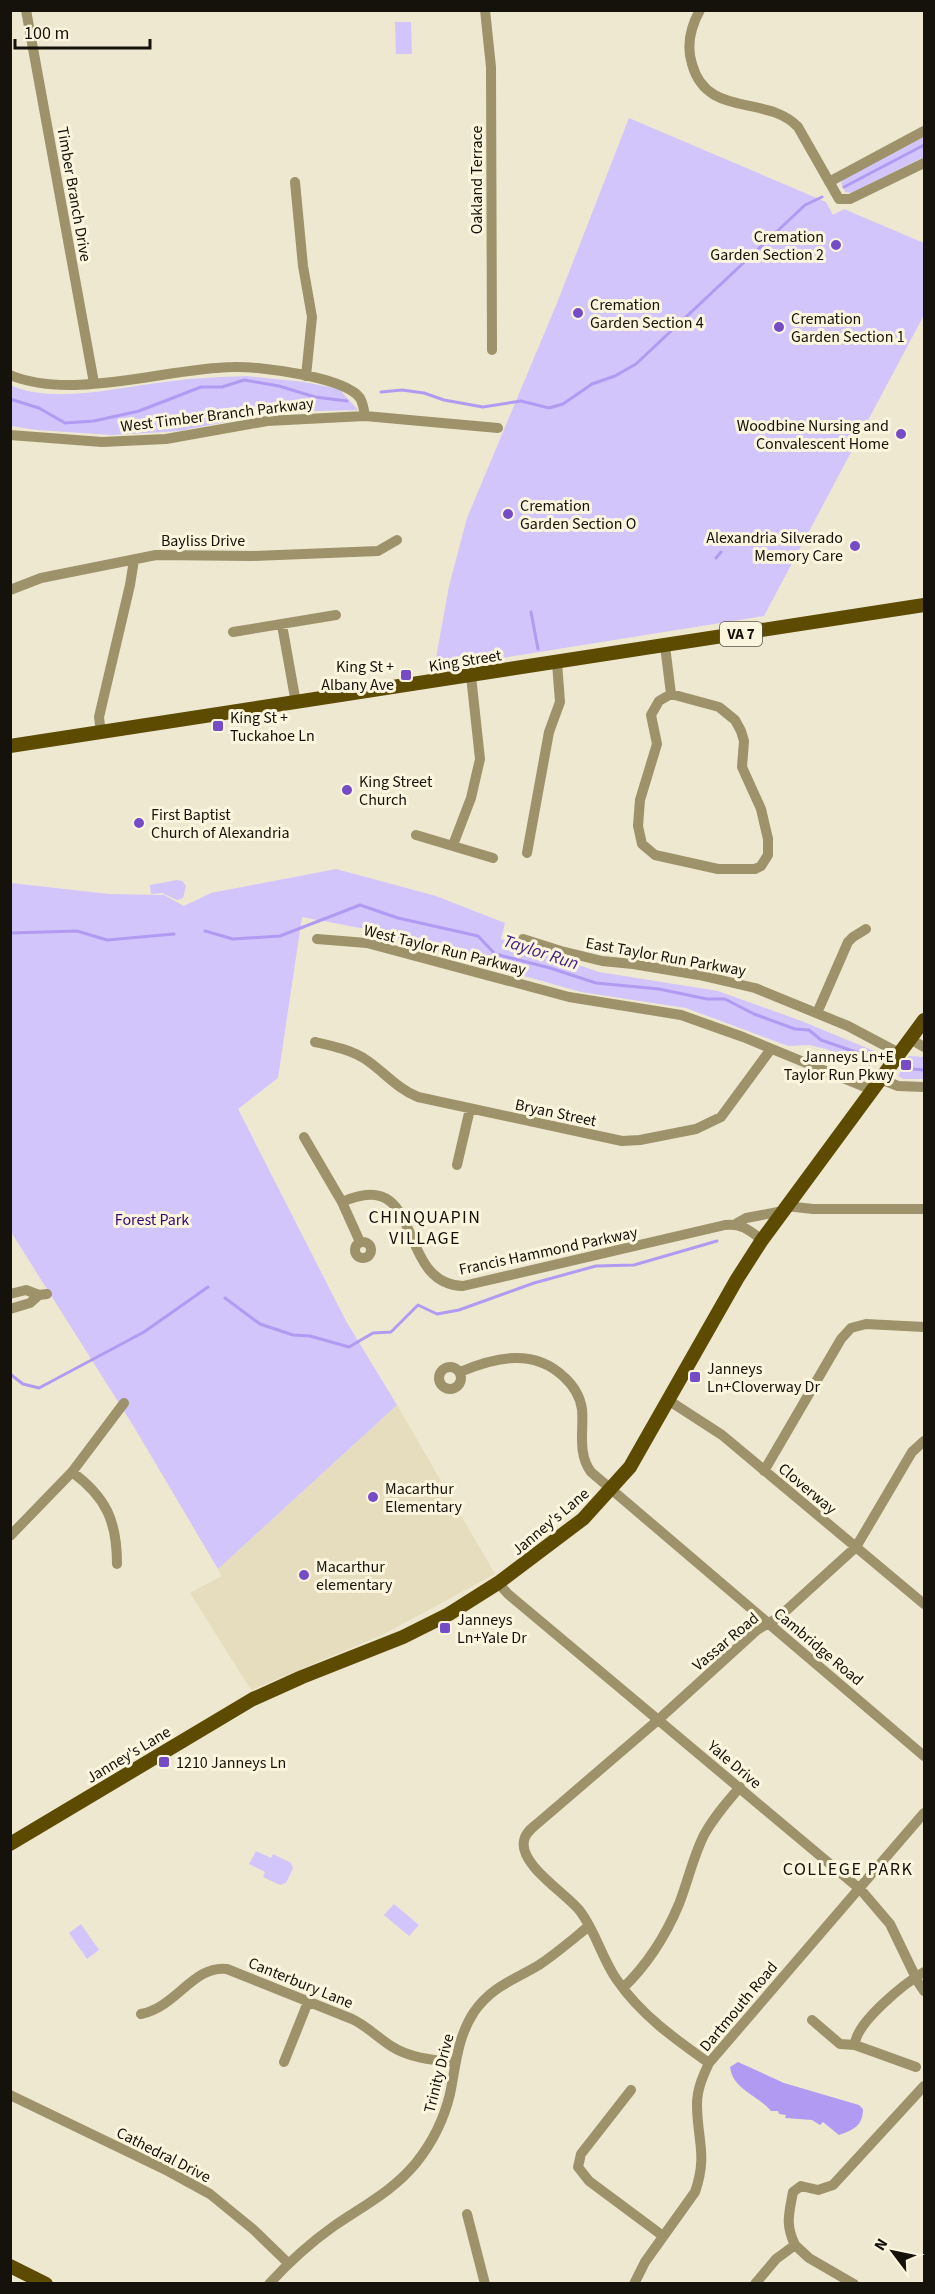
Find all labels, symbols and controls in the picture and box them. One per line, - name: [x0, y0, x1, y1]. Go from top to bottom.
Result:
- scale bar: [15, 12, 150, 50]
- text: 100 m: [24, 21, 69, 46]
- street label: Timber Branch Drive: [51, 125, 97, 263]
- street label: Oakland Terrace: [466, 126, 488, 234]
- place label: Cremation Garden Section 2: [710, 226, 824, 266]
- marker: Cremation Garden Section 2: [829, 238, 843, 252]
- place label: Cremation Garden Section 4: [590, 294, 704, 334]
- marker: Cremation Garden Section 4: [571, 306, 585, 320]
- place label: Cremation Garden Section 1: [791, 308, 905, 348]
- marker: Cremation Garden Section 1: [772, 320, 786, 334]
- street label: West Timber Branch Parkway: [119, 392, 315, 438]
- place label: Woodbine Nursing and Convalescent Home: [737, 415, 889, 455]
- marker: Woodbine Nursing and Convalescent Home: [894, 427, 908, 441]
- place label: Cremation Garden Section O: [520, 495, 636, 535]
- marker: Cremation Garden Section O: [501, 507, 515, 521]
- place label: Alexandria Silverado Memory Care: [706, 527, 843, 567]
- street label: Bayliss Drive: [161, 530, 245, 552]
- marker: Alexandria Silverado Memory Care: [848, 539, 862, 553]
- road number: VA 7: [720, 622, 762, 646]
- street label: King Street: [427, 644, 504, 678]
- place label: King St + Albany Ave: [321, 656, 394, 696]
- marker: King St + Albany Ave: [399, 668, 413, 682]
- place label: King St + Tuckahoe Ln: [230, 707, 315, 747]
- marker: King St + Tuckahoe Ln: [211, 719, 225, 733]
- place label: King Street Church: [359, 771, 433, 811]
- marker: King Street Church: [340, 783, 354, 797]
- place label: First Baptist Church of Alexandria: [151, 804, 289, 844]
- marker: First Baptist Church of Alexandria: [132, 816, 146, 830]
- street label: West Taylor Run Parkway: [361, 919, 529, 981]
- water label: Taylor Run: [500, 929, 582, 976]
- street label: East Taylor Run Parkway: [584, 932, 748, 982]
- place label: Janneys Ln+E Taylor Run Pkwy: [784, 1046, 895, 1086]
- marker: Janneys Ln+E Taylor Run Pkwy: [899, 1058, 913, 1072]
- street label: Bryan Street: [513, 1094, 599, 1132]
- district label: CHINQUAPIN VILLAGE: [368, 1205, 482, 1251]
- park label: Forest Park: [115, 1209, 189, 1231]
- street label: Francis Hammond Parkway: [457, 1221, 640, 1281]
- place label: Janneys Ln+Cloverway Dr: [707, 1358, 820, 1398]
- marker: Janneys Ln+Cloverway Dr: [688, 1370, 702, 1384]
- street label: Cloverway: [774, 1458, 842, 1520]
- place label: Macarthur Elementary: [385, 1478, 462, 1518]
- street label: Janney's Lane: [507, 1483, 594, 1561]
- marker: Macarthur Elementary: [366, 1490, 380, 1504]
- place label: Macarthur elementary: [316, 1556, 393, 1596]
- marker: Macarthur elementary: [297, 1568, 311, 1582]
- street label: Cambridge Road: [769, 1603, 868, 1691]
- street label: Vassar Road: [688, 1607, 764, 1676]
- place label: Janneys Ln+Yale Dr: [457, 1609, 527, 1649]
- marker: Janneys Ln+Yale Dr: [438, 1621, 452, 1635]
- street label: Janney's Lane: [82, 1721, 175, 1789]
- street label: Yale Drive: [702, 1735, 766, 1794]
- place label: 1210 Janneys Ln: [176, 1752, 286, 1774]
- marker: 1210 Janneys Ln: [157, 1755, 171, 1769]
- district label: COLLEGE PARK: [783, 1857, 913, 1882]
- street label: Canterbury Lane: [245, 1952, 356, 2014]
- street label: Dartmouth Road: [695, 1957, 783, 2056]
- street label: Trinity Drive: [419, 2031, 459, 2115]
- street label: Cathedral Drive: [113, 2122, 215, 2188]
- north arrow: [863, 2222, 923, 2282]
- text: N: [869, 2234, 893, 2255]

